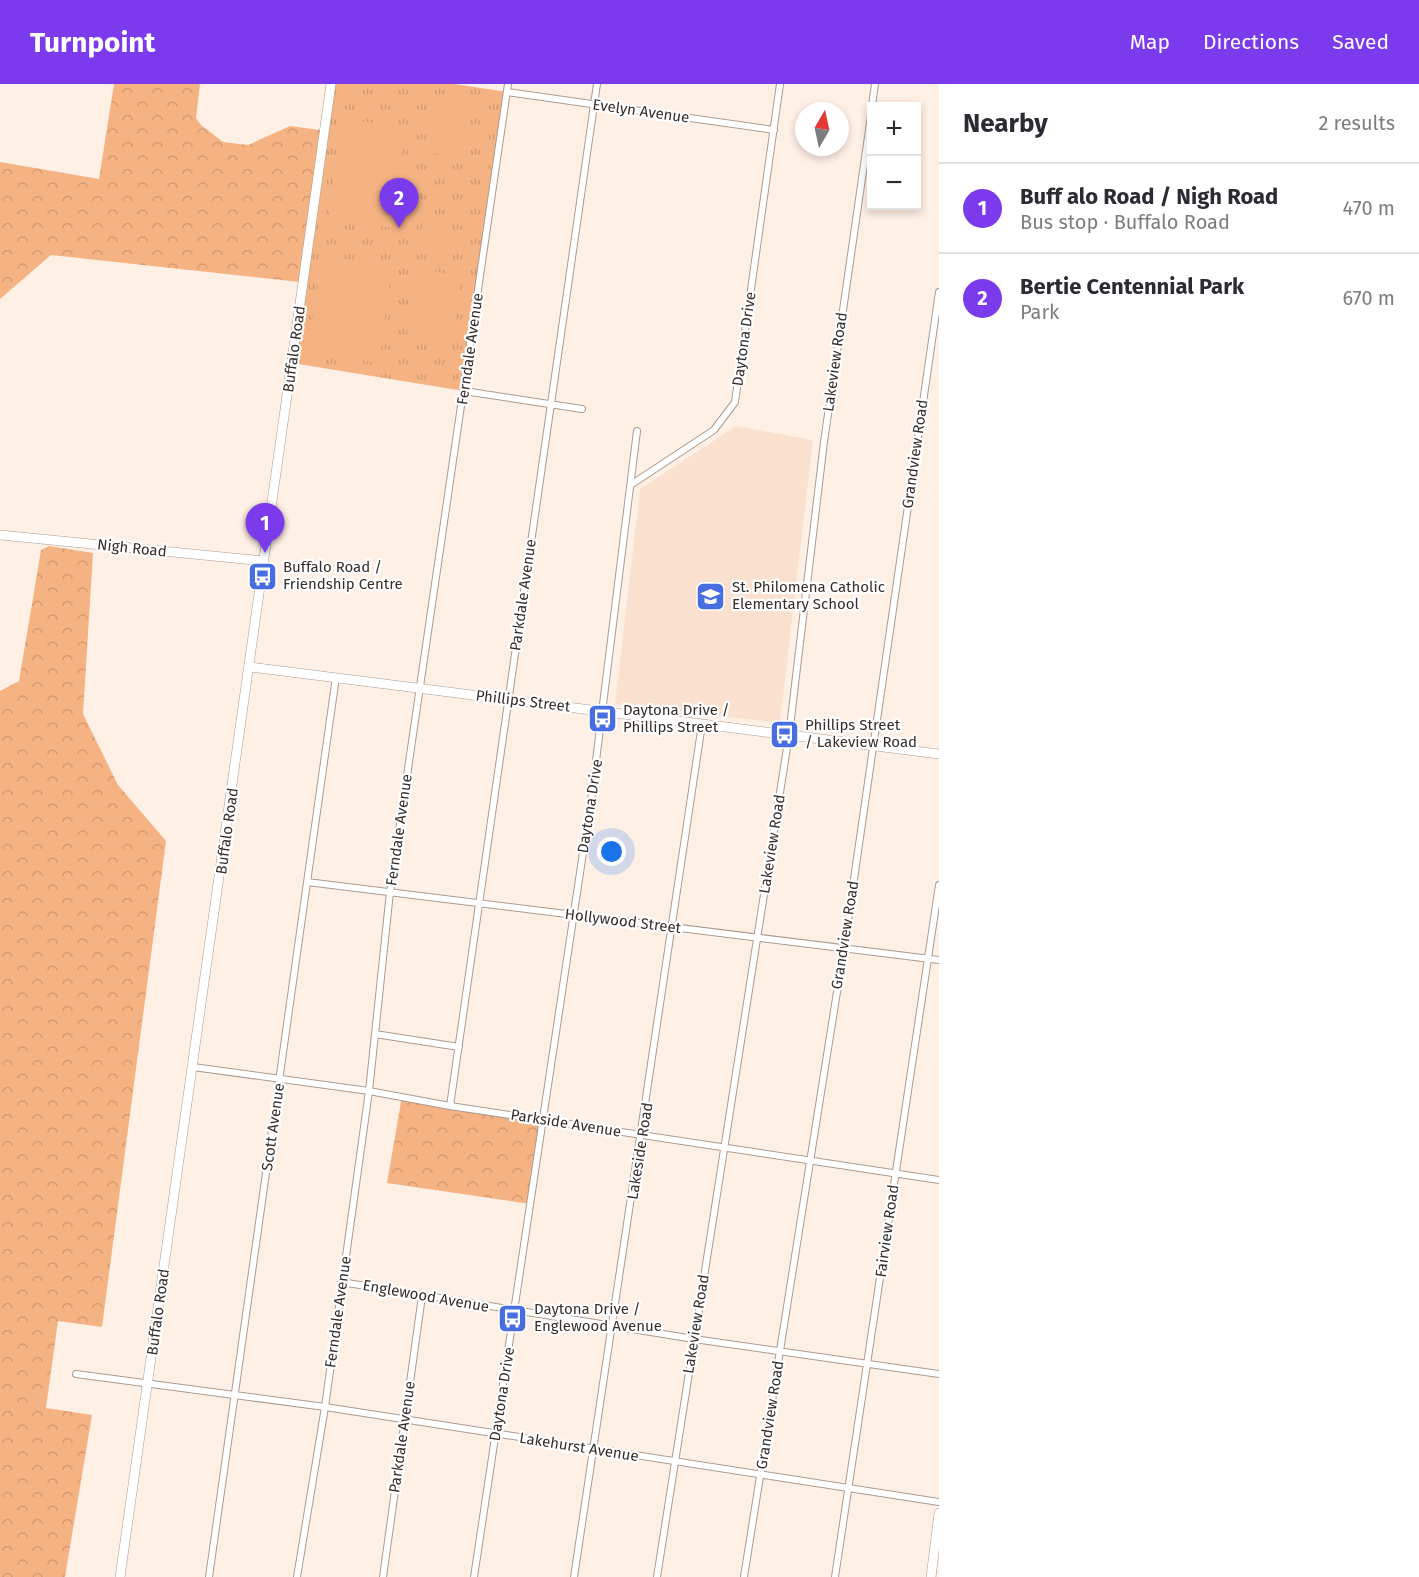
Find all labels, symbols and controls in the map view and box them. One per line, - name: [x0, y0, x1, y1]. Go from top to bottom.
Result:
- text: Turnpoint: [30, 26, 155, 59]
- text: Map: [1130, 29, 1170, 55]
- text: Directions: [1203, 29, 1299, 55]
- text: Saved: [1332, 29, 1389, 55]
- street label: Evelyn Avenue: [592, 95, 690, 127]
- north arrow: [795, 102, 849, 156]
- map controls: [867, 102, 921, 210]
- button: +: [867, 102, 921, 156]
- text: Nearby: [963, 108, 1048, 139]
- text: 2 results: [1318, 111, 1395, 135]
- button: −: [867, 156, 921, 210]
- pin: 2: [380, 178, 418, 228]
- text: Buff alo Road / Nigh Road: [1020, 183, 1278, 210]
- text: 1: [978, 196, 987, 220]
- text: 470 m: [1343, 196, 1395, 220]
- text: Bus stop · Buffalo Road: [1020, 210, 1230, 234]
- text: Bertie Centennial Park: [1020, 273, 1244, 300]
- text: 2: [977, 286, 988, 310]
- text: 670 m: [1343, 286, 1395, 310]
- street label: Daytona Drive: [728, 291, 760, 387]
- street label: Ferndale Avenue: [453, 292, 487, 406]
- text: Park: [1020, 300, 1059, 324]
- street label: Buffalo Road: [279, 305, 309, 393]
- street label: Lakeview Road: [819, 311, 851, 413]
- street label: Grandview Road: [898, 398, 932, 510]
- pin: 1: [246, 504, 284, 553]
- street label: Nigh Road: [96, 535, 168, 561]
- street label: Parkdale Avenue: [506, 538, 540, 652]
- place label: Buffalo Road / Friendship Centre: [283, 558, 403, 593]
- bus stop icon: Buffalo Road / Friendship Centre: [246, 560, 278, 592]
- place label: St. Philomena Catholic Elementary School: [732, 578, 885, 613]
- school or university icon: St. Philomena Catholic Elementary School: [695, 580, 727, 612]
- street label: Phillips Street: [475, 686, 572, 716]
- place label: Daytona Drive / Phillips Street: [623, 701, 730, 736]
- bus stop icon: Daytona Drive / Phillips Street: [586, 703, 618, 735]
- place label: Phillips Street / Lakeview Road: [805, 716, 917, 751]
- bus stop icon: Phillips Street / Lakeview Road: [768, 718, 800, 750]
- street label: Daytona Drive: [574, 758, 606, 854]
- street label: Ferndale Avenue: [382, 773, 416, 887]
- street label: Buffalo Road: [212, 787, 242, 875]
- street label: Lakeview Road: [755, 793, 789, 895]
- your location: [597, 837, 626, 866]
- street label: Grandview Road: [828, 879, 862, 991]
- street label: Hollywood Street: [564, 905, 683, 937]
- street label: Scott Avenue: [258, 1082, 288, 1172]
- street label: Lakeside Road: [623, 1101, 657, 1201]
- street label: Parkside Avenue: [509, 1105, 623, 1141]
- street label: Fairview Road: [872, 1183, 902, 1279]
- street label: Ferndale Avenue: [321, 1255, 355, 1369]
- street label: Buffalo Road: [143, 1268, 173, 1356]
- street label: Lakeview Road: [679, 1273, 713, 1375]
- street label: Englewood Avenue: [361, 1276, 491, 1316]
- place label: Daytona Drive / Englewood Avenue: [534, 1300, 662, 1335]
- bus stop icon: Daytona Drive / Englewood Avenue: [497, 1302, 529, 1334]
- street label: Daytona Drive: [486, 1346, 518, 1442]
- street label: Grandview Road: [753, 1359, 787, 1471]
- street label: Parkdale Avenue: [385, 1380, 419, 1494]
- street label: Lakehurst Avenue: [518, 1429, 640, 1465]

